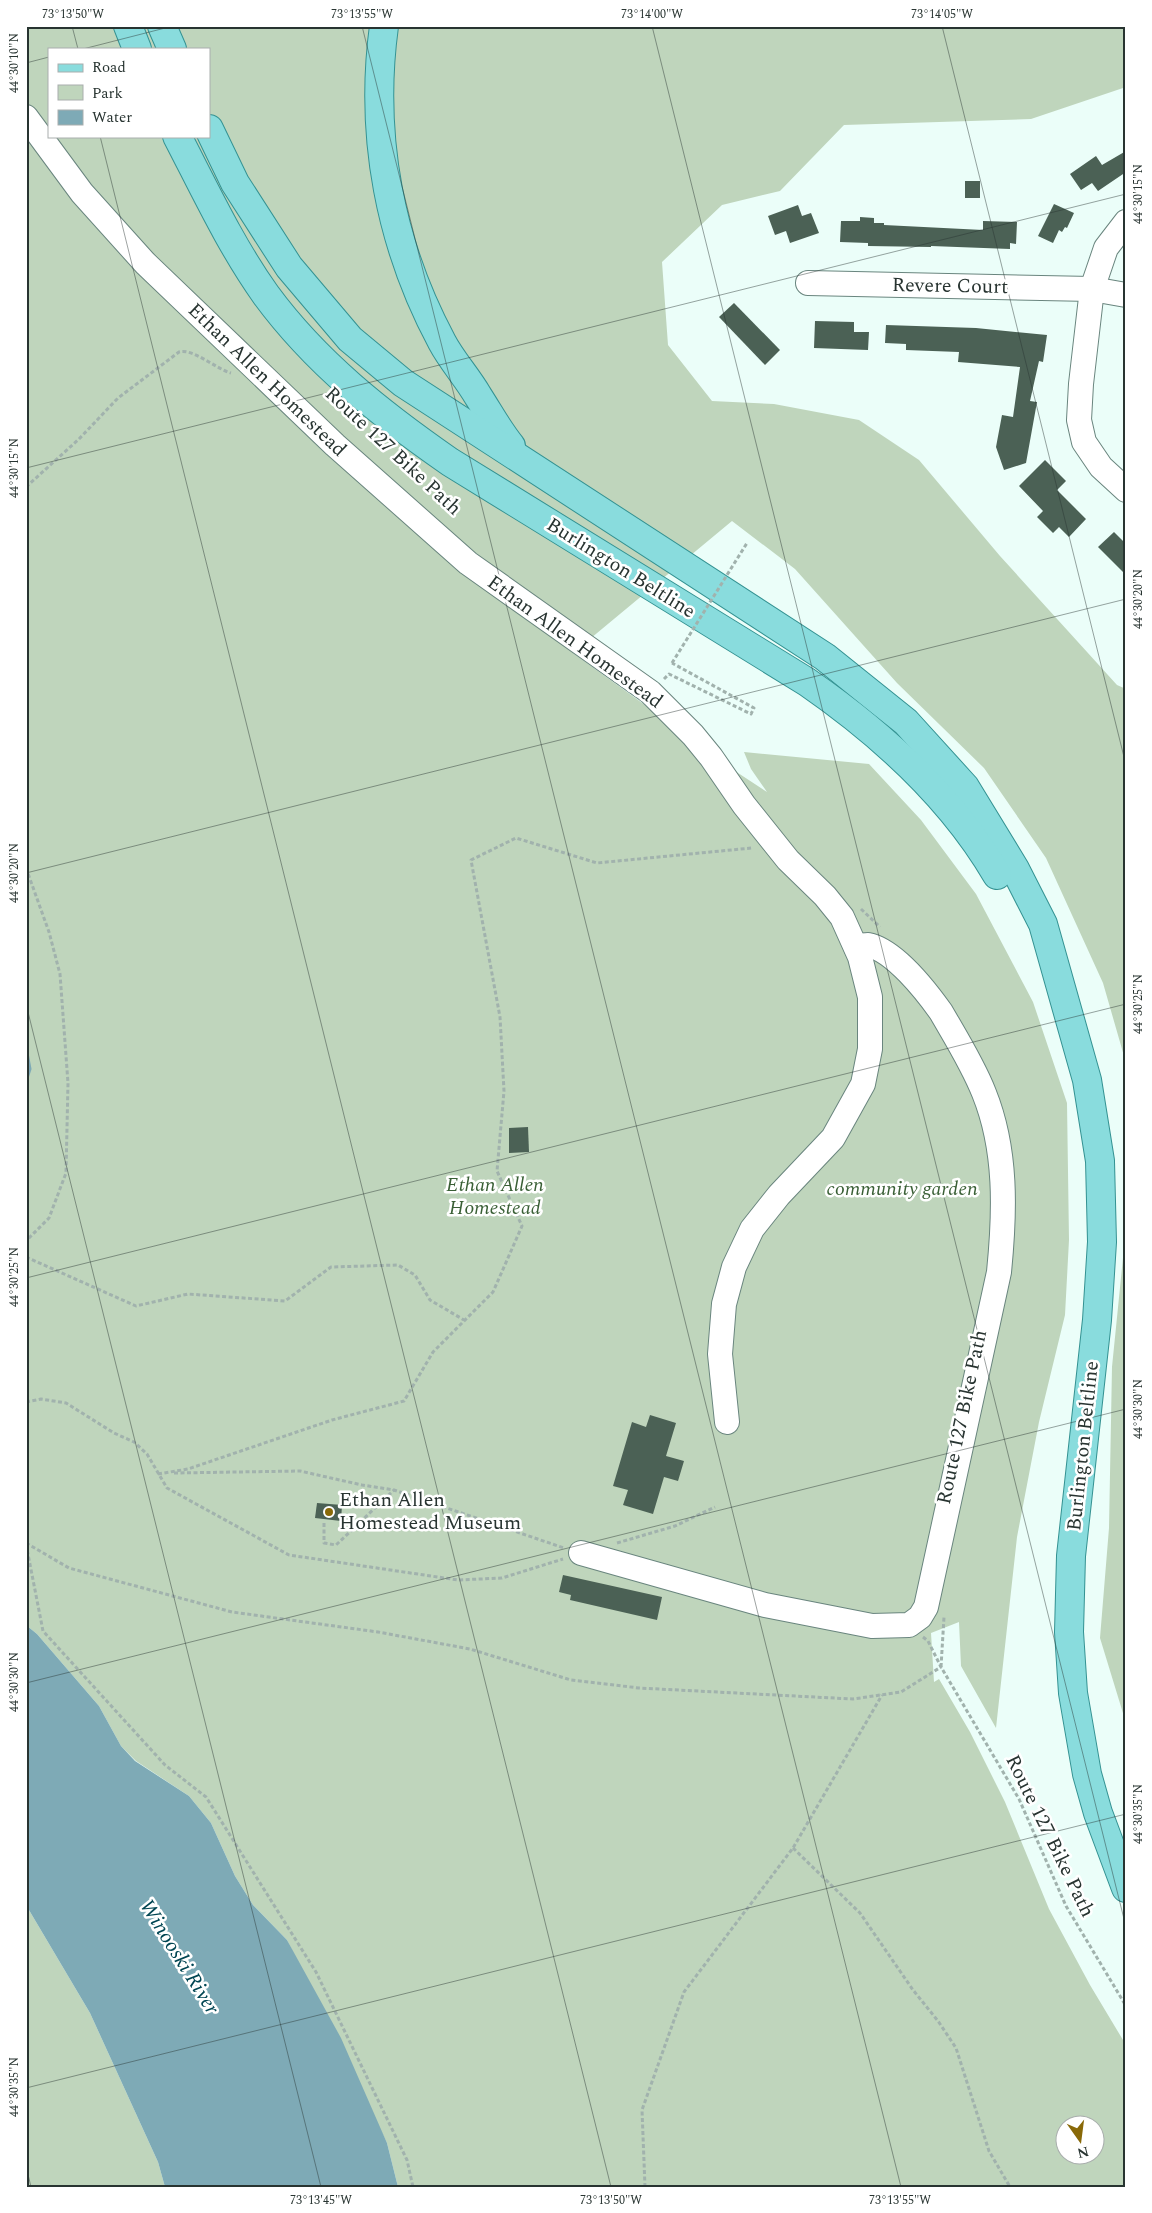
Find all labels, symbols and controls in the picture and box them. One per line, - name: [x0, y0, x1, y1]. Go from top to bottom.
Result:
- text: 73°13'50"W: [42, 5, 104, 24]
- text: 73°13'55"W: [331, 5, 393, 24]
- text: 73°14'00"W: [621, 5, 683, 24]
- text: 73°14'05"W: [911, 5, 973, 24]
- text: 44°30'10"N: [5, 33, 24, 93]
- legend: [48, 48, 210, 138]
- text: Road: [92, 56, 126, 79]
- text: Park: [92, 82, 123, 105]
- text: Water: [92, 106, 132, 129]
- text: 44°30'15"N: [1129, 164, 1148, 224]
- street label: Revere Court: [892, 270, 1008, 302]
- street label: Ethan Allen Homestead: [181, 296, 353, 464]
- street label: Route 127 Bike Path: [318, 379, 468, 523]
- text: 44°30'15"N: [5, 438, 24, 498]
- street label: Burlington Beltline: [541, 510, 701, 626]
- street label: Ethan Allen Homestead: [481, 568, 669, 716]
- text: 44°30'20"N: [1129, 569, 1148, 629]
- text: 44°30'20"N: [5, 843, 24, 903]
- text: 44°30'25"N: [1129, 974, 1148, 1034]
- park label: Ethan Allen Homestead: [446, 1170, 544, 1223]
- park label: community garden: [826, 1174, 978, 1204]
- text: 44°30'25"N: [5, 1247, 24, 1307]
- street label: Route 127 Bike Path: [929, 1327, 995, 1507]
- street label: Burlington Beltline: [1059, 1359, 1107, 1533]
- text: 44°30'30"N: [1129, 1379, 1148, 1439]
- place label: Ethan Allen Homestead Museum: [339, 1485, 521, 1538]
- marker: Ethan Allen Homestead Museum: [323, 1506, 335, 1518]
- text: 44°30'30"N: [5, 1652, 24, 1712]
- street label: Route 127 Bike Path: [998, 1750, 1102, 1922]
- text: 44°30'35"N: [1129, 1784, 1148, 1844]
- water label: Winooski River: [131, 1893, 228, 2022]
- text: 44°30'35"N: [5, 2057, 24, 2117]
- north arrow: [1054, 2116, 1104, 2166]
- text: N: [1075, 2141, 1091, 2164]
- text: 73°13'45"W: [290, 2191, 352, 2210]
- text: 73°13'50"W: [580, 2191, 642, 2210]
- text: 73°13'55"W: [869, 2191, 931, 2210]

